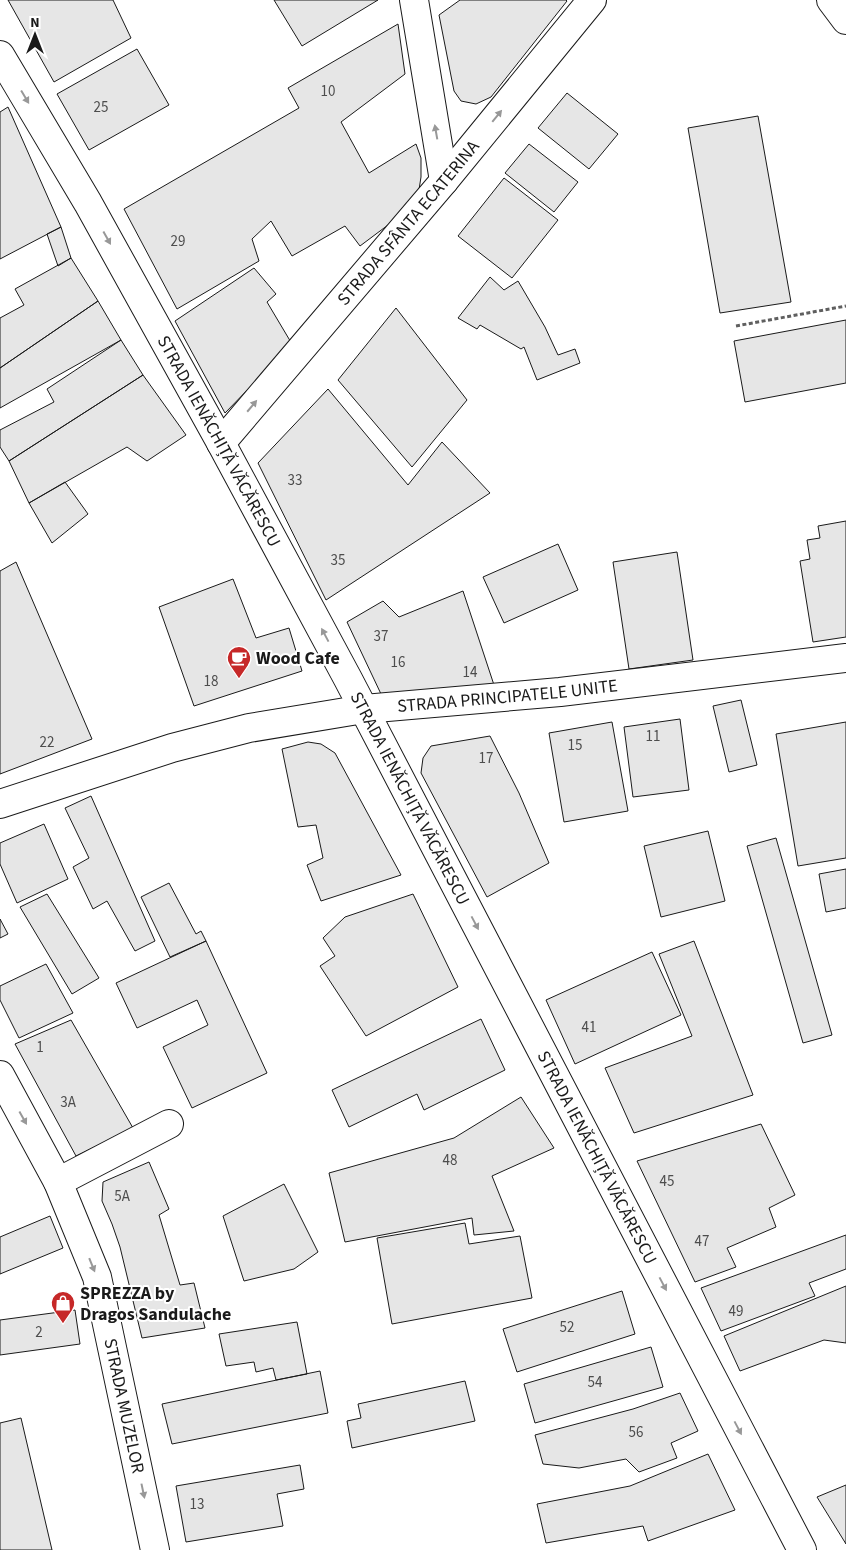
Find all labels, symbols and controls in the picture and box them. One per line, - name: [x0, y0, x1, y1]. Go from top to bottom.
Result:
- north arrow: [10, 10, 60, 60]
- text: N: [30, 13, 40, 33]
- house number: 10: [321, 81, 335, 102]
- one-way arrow: [21, 91, 30, 104]
- house number: 25: [94, 97, 108, 118]
- one-way arrow: [492, 110, 503, 123]
- one-way arrow: [431, 124, 439, 140]
- street label: STRADA SFÂNTA ECATERINA: [331, 135, 485, 311]
- one-way arrow: [103, 230, 111, 245]
- house number: 29: [171, 231, 185, 252]
- street label: STRADA IENĂCHIȚĂ VĂCĂRESCU: [151, 331, 287, 551]
- one-way arrow: [247, 400, 258, 413]
- house number: 33: [288, 470, 302, 491]
- house number: 35: [331, 550, 345, 571]
- house number: 37: [374, 626, 388, 647]
- one-way arrow: [320, 628, 329, 642]
- cafe icon: Wood Cafe: [226, 645, 252, 679]
- place label: Wood Cafe: [256, 646, 340, 671]
- house number: 16: [391, 652, 405, 673]
- house number: 14: [463, 662, 478, 683]
- house number: 18: [204, 671, 218, 692]
- street label: STRADA PRINCIPATELE UNITE: [396, 673, 619, 719]
- street label: STRADA IENĂCHIȚĂ VĂCĂRESCU: [344, 687, 476, 910]
- house number: 11: [646, 726, 660, 747]
- house number: 22: [40, 732, 54, 753]
- house number: 15: [568, 735, 582, 756]
- house number: 17: [479, 748, 493, 769]
- one-way arrow: [471, 916, 479, 930]
- house number: 41: [582, 1017, 596, 1038]
- house number: 1: [36, 1037, 44, 1058]
- street label: STRADA IENĂCHIȚĂ VĂCĂRESCU: [531, 1046, 663, 1269]
- house number: 3A: [60, 1092, 77, 1113]
- one-way arrow: [19, 1111, 28, 1124]
- house number: 48: [443, 1150, 457, 1171]
- house number: 45: [660, 1171, 674, 1192]
- house number: 5A: [114, 1186, 131, 1207]
- house number: 47: [695, 1231, 709, 1252]
- one-way arrow: [88, 1258, 96, 1272]
- one-way arrow: [659, 1277, 667, 1292]
- place label: SPREZZA by Dragos Sandulache: [80, 1281, 231, 1327]
- shop icon: SPREZZA by Dragos Sandulache: [50, 1290, 76, 1324]
- house number: 49: [729, 1301, 743, 1322]
- house number: 52: [560, 1317, 574, 1338]
- house number: 2: [35, 1322, 43, 1343]
- street label: STRADA MUZELOR: [97, 1336, 150, 1476]
- house number: 54: [588, 1372, 603, 1393]
- one-way arrow: [734, 1421, 742, 1436]
- house number: 56: [629, 1422, 643, 1443]
- one-way arrow: [139, 1484, 147, 1499]
- house number: 13: [190, 1494, 204, 1515]

